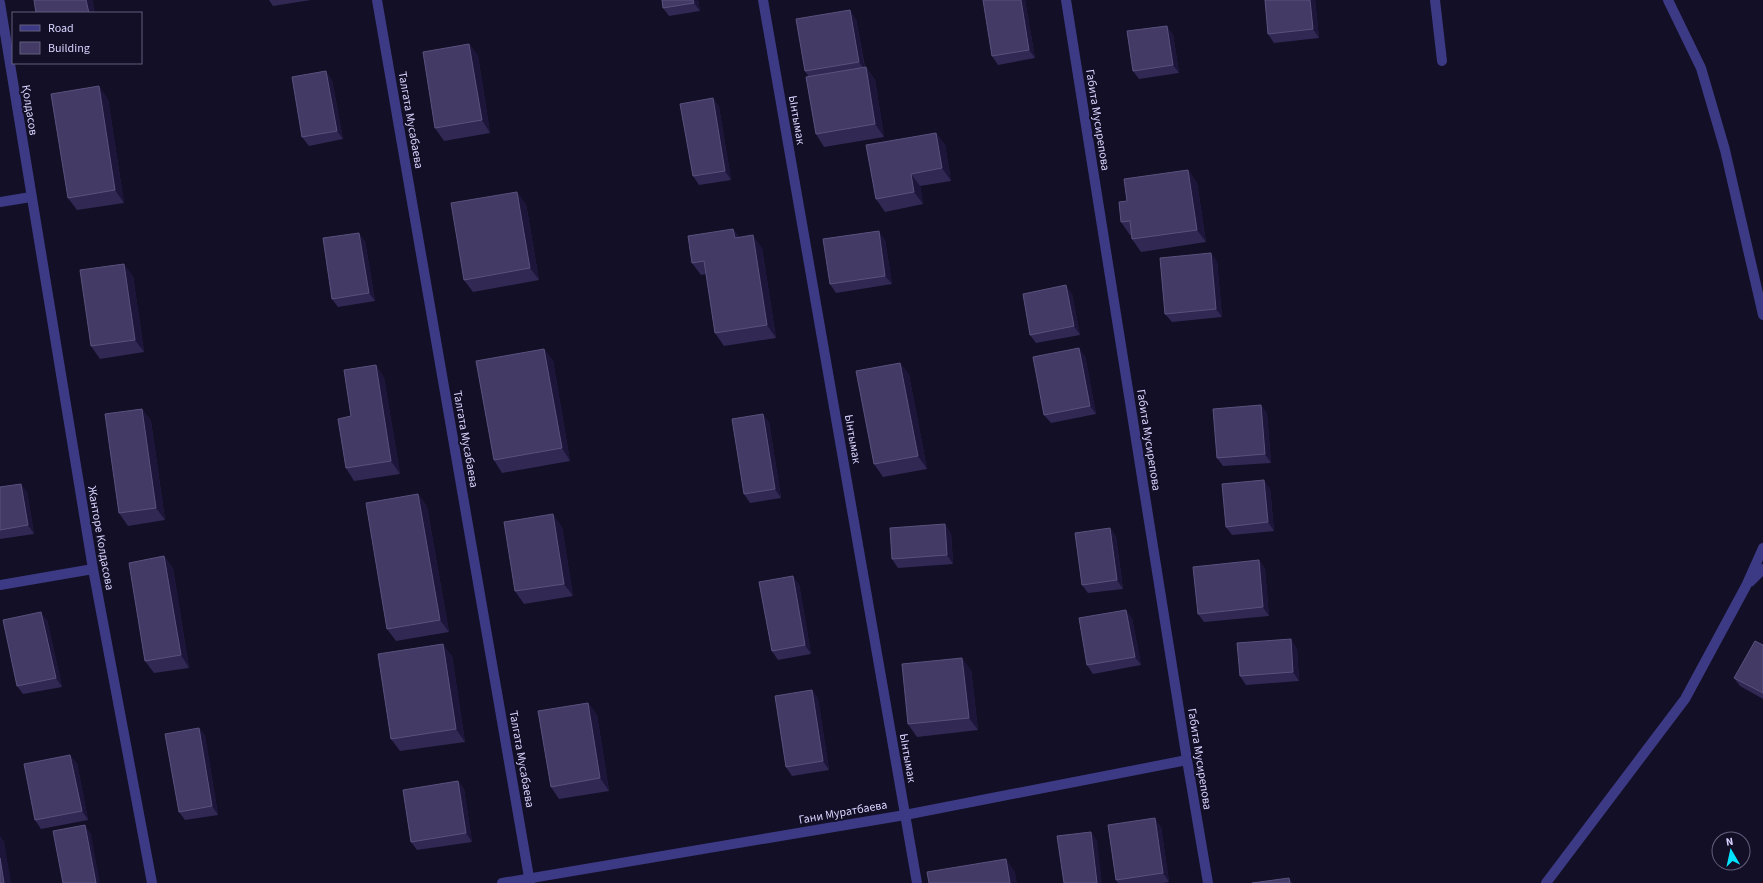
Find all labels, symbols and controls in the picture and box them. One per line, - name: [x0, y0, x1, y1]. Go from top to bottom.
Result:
- legend: [12, 12, 142, 64]
- text: Road: [48, 20, 74, 37]
- text: Building: [48, 40, 90, 57]
- street label: Габита Мусирепова: [1081, 68, 1114, 172]
- street label: Талгата Мусабаева: [394, 70, 427, 170]
- street label: Қолдасов: [17, 84, 42, 136]
- street label: Ынтымак: [784, 94, 809, 146]
- street label: Габита Мусирепова: [1132, 388, 1165, 492]
- street label: Талгата Мусабаева: [449, 389, 482, 489]
- street label: Ынтымак: [840, 413, 865, 465]
- street label: Жанторе Колдасова: [83, 485, 118, 592]
- street label: Габита Мусирепова: [1183, 707, 1216, 811]
- street label: Талгата Мусабаева: [505, 709, 538, 809]
- street label: Ынтымак: [895, 732, 920, 784]
- street label: Гани Муратбаева: [797, 796, 889, 829]
- north arrow: [1711, 831, 1751, 871]
- text: N: [1725, 834, 1734, 850]

